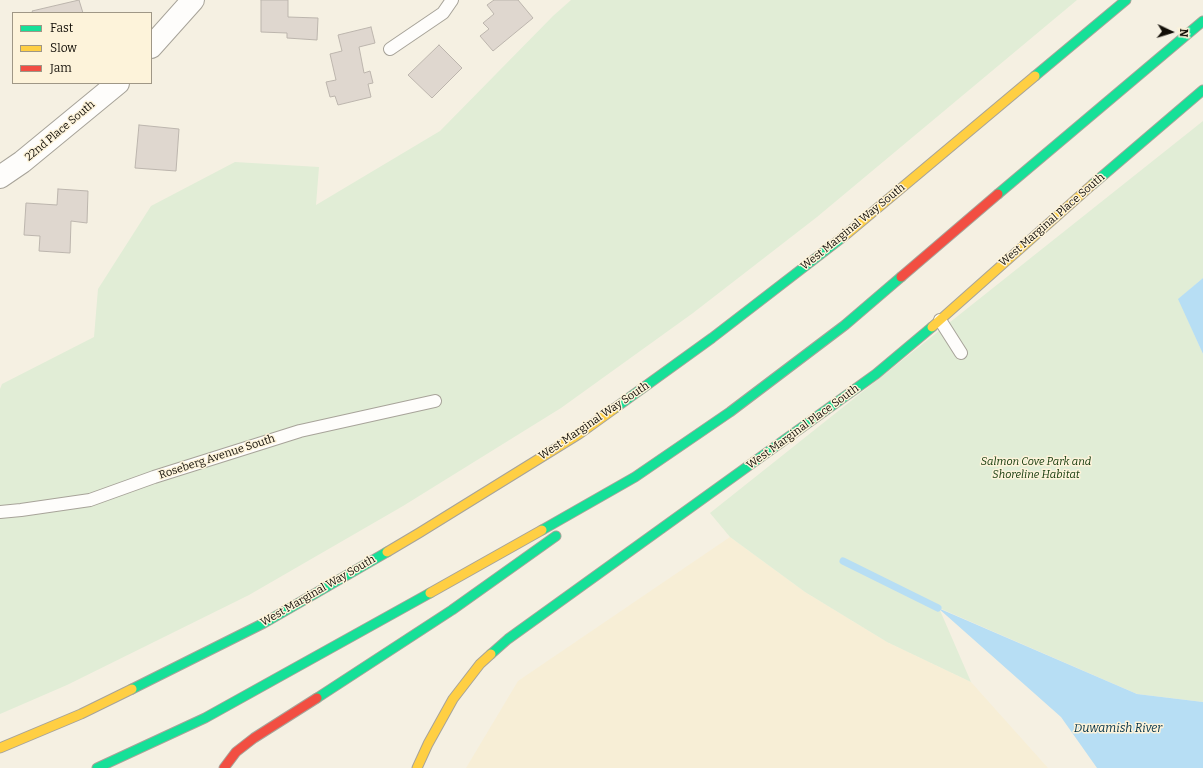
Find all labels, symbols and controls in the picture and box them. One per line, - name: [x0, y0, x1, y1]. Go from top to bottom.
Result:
- legend: [12, 12, 152, 84]
- north arrow: [1151, 12, 1191, 52]
- text: Fast: [50, 21, 73, 35]
- text: N: [1177, 28, 1190, 38]
- text: Slow: [50, 41, 77, 55]
- text: Jam: [50, 61, 72, 75]
- street label: 22nd Place South: [22, 98, 98, 164]
- street label: West Marginal Place South: [997, 171, 1107, 269]
- street label: West Marginal Way South: [798, 181, 908, 273]
- street label: West Marginal Way South: [536, 379, 652, 463]
- street label: West Marginal Place South: [744, 382, 862, 472]
- street label: Roseberg Avenue South: [157, 432, 277, 482]
- park label: Salmon Cove Park and Shoreline Habitat: [981, 455, 1091, 481]
- street label: West Marginal Way South: [258, 553, 378, 629]
- water label: Duwamish River: [1074, 722, 1162, 736]

